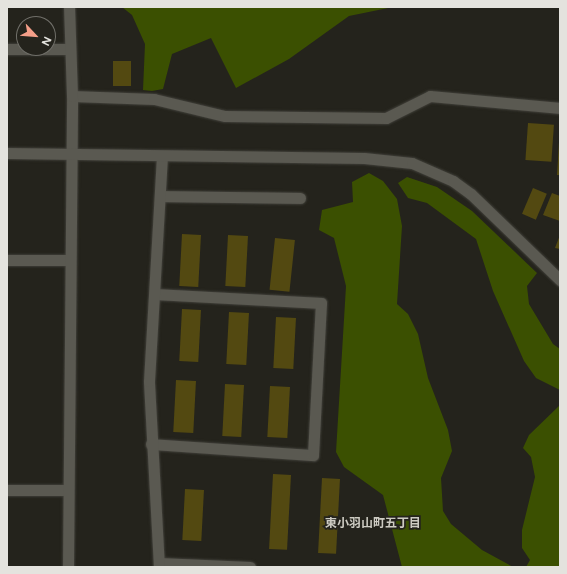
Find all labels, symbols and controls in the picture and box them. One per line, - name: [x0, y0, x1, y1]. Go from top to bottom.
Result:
- north arrow: [16, 16, 56, 56]
- text: N: [39, 34, 54, 48]
- district label: 東小羽山町五丁目: [325, 517, 421, 531]

